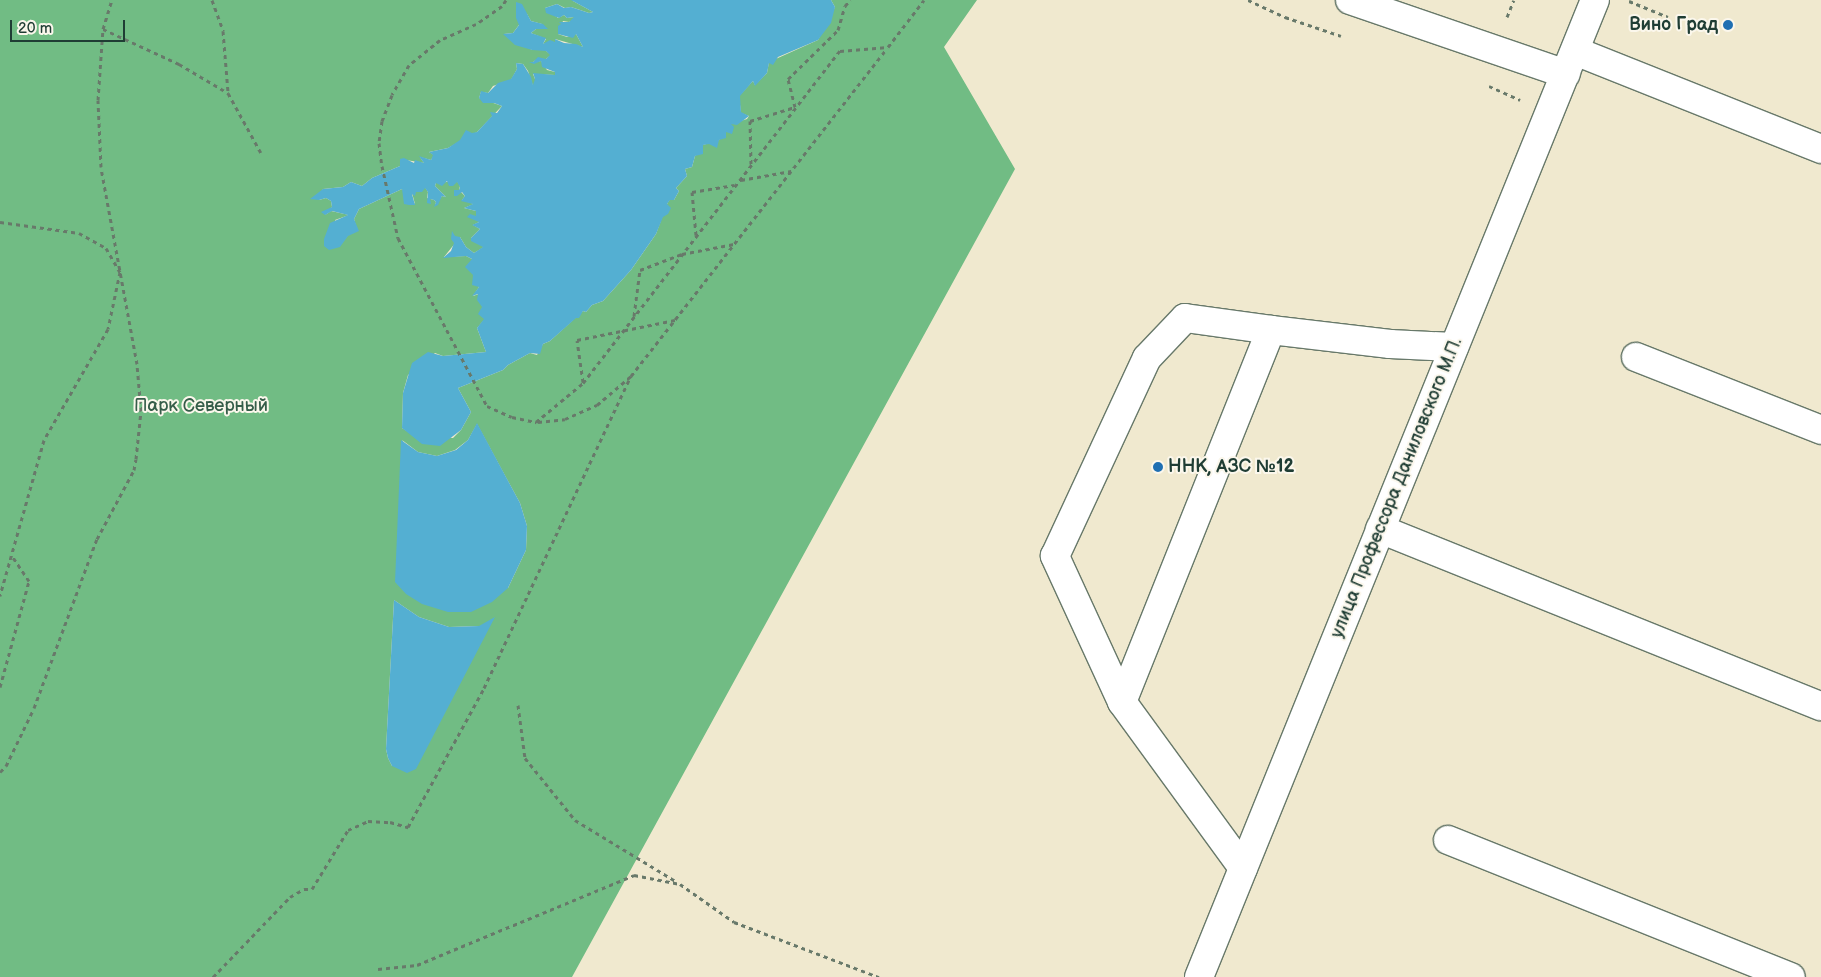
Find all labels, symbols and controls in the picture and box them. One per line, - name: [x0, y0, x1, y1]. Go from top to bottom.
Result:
- scale bar: [12, 10, 128, 42]
- place label: Вино Град: [1629, 14, 1718, 36]
- text: 20 m: [18, 19, 52, 38]
- marker: Вино Град: [1722, 19, 1734, 31]
- street label: улица Профессора Даниловского М.П.: [1327, 335, 1467, 641]
- park label: Парк Северный: [134, 395, 268, 417]
- place label: ННК, АЗС №12: [1168, 456, 1294, 478]
- marker: ННК, АЗС №12: [1152, 461, 1164, 473]

